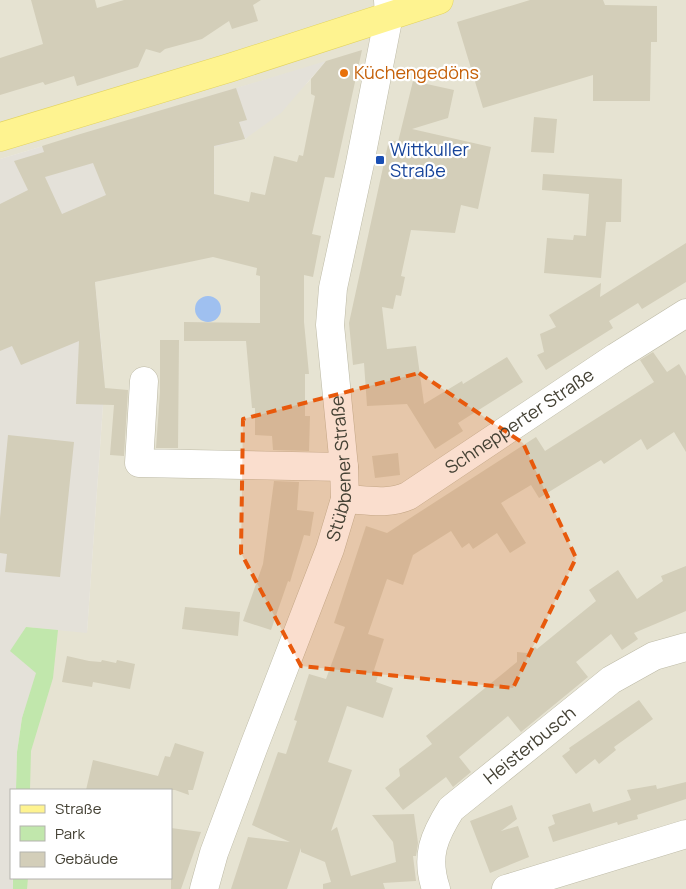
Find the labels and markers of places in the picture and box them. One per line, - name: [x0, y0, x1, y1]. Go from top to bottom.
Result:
- place label: Küchengedöns: [354, 60, 479, 84]
- marker: Küchengedöns: [338, 67, 350, 79]
- place label: Wittkuller Straße: [390, 137, 470, 182]
- marker: Wittkuller Straße: [374, 154, 386, 166]

